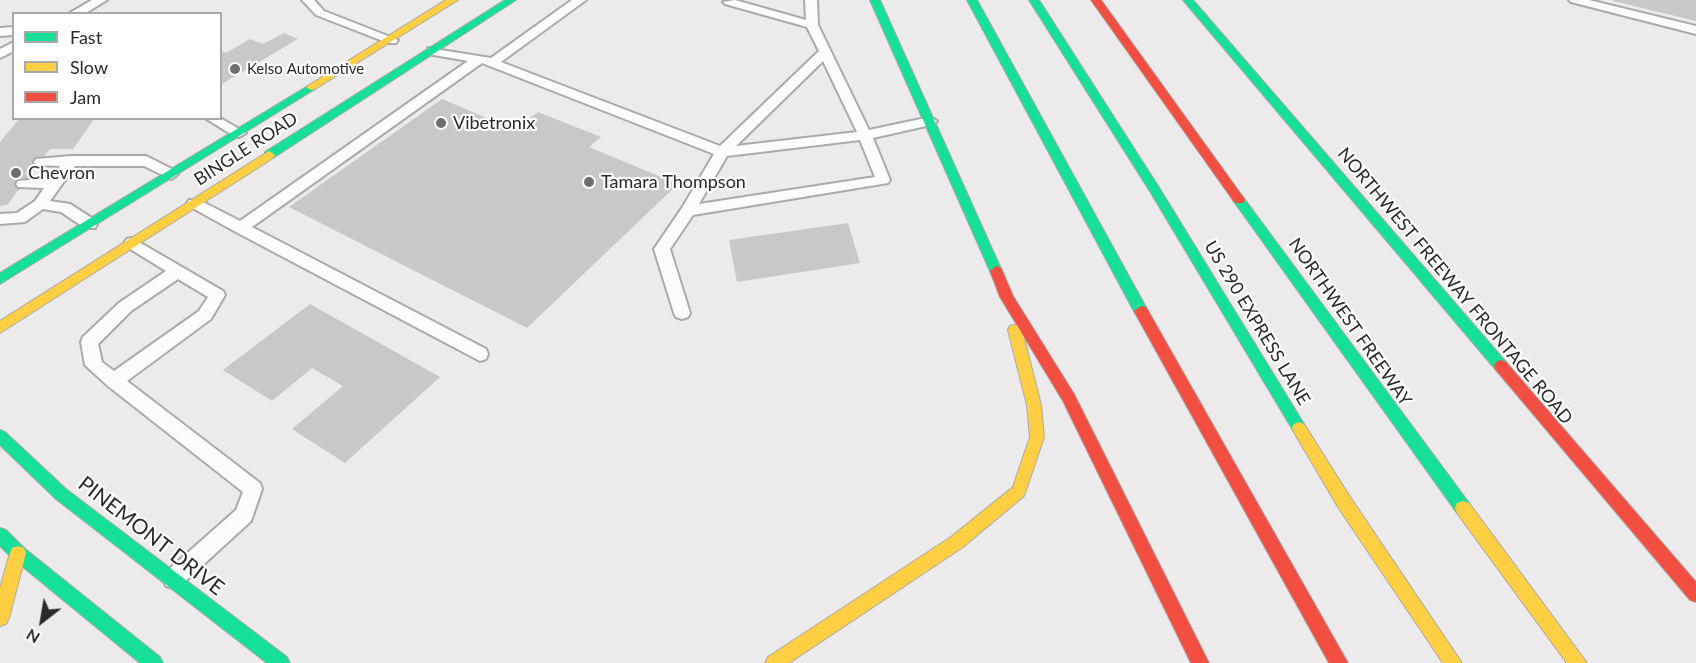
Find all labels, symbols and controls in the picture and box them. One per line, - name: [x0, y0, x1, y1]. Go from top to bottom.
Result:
- legend: [12, 12, 222, 120]
- text: Fast: [70, 26, 102, 48]
- text: Slow: [70, 56, 108, 78]
- place label: Kelso Automotive: [247, 60, 364, 78]
- marker: Kelso Automotive: [228, 62, 242, 76]
- text: Jam: [70, 86, 101, 108]
- street label: BINGLE ROAD: [190, 108, 302, 190]
- place label: Vibetronix: [453, 112, 535, 134]
- marker: Vibetronix: [434, 116, 448, 130]
- street label: NORTHWEST FREEWAY FRONTAGE ROAD: [1333, 143, 1577, 429]
- place label: Chevron: [28, 162, 95, 184]
- marker: Chevron: [9, 166, 23, 180]
- place label: Tamara Thompson: [601, 171, 746, 193]
- marker: Tamara Thompson: [582, 175, 596, 189]
- street label: NORTHWEST FREEWAY: [1284, 234, 1416, 410]
- street label: US 290 EXPRESS LANE: [1199, 237, 1315, 409]
- street label: PINEMONT DRIVE: [73, 471, 229, 601]
- north arrow: [12, 591, 72, 651]
- text: N: [22, 626, 43, 648]

